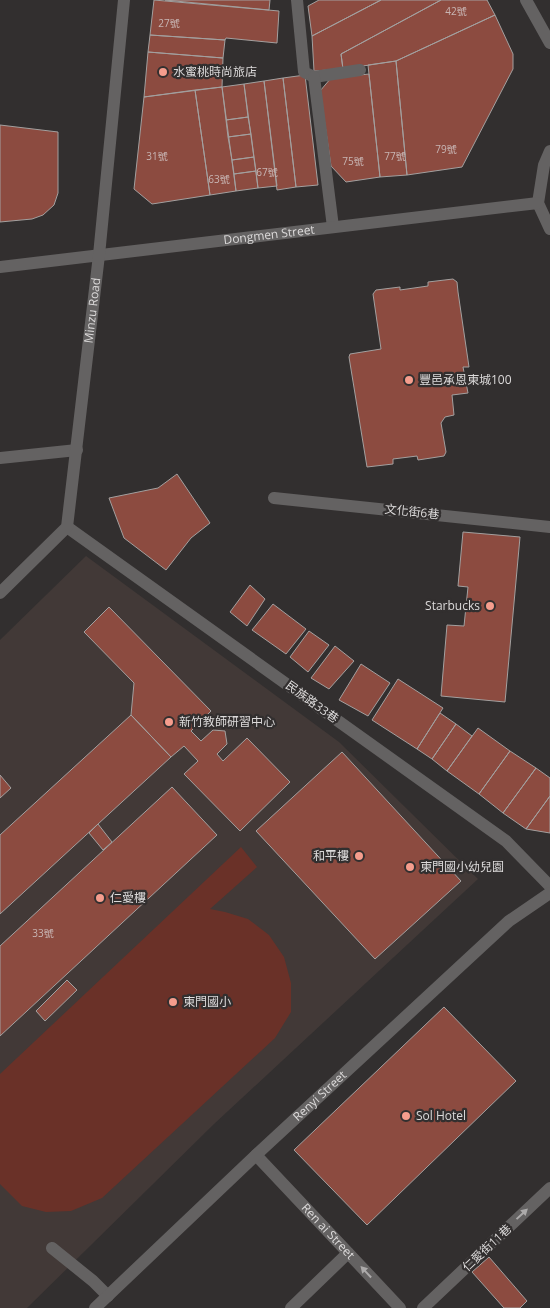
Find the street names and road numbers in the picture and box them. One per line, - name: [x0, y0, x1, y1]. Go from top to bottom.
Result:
- street label: Dongmen Street: [223, 221, 316, 248]
- street label: Minzu Road: [80, 277, 104, 344]
- street label: 文化街6巷: [384, 500, 440, 523]
- street label: 民族路33巷: [282, 677, 342, 727]
- street label: Renyi Street: [289, 1067, 350, 1125]
- street label: Ren ai Street: [298, 1199, 359, 1263]
- street label: 仁愛街11巷: [458, 1220, 515, 1275]

